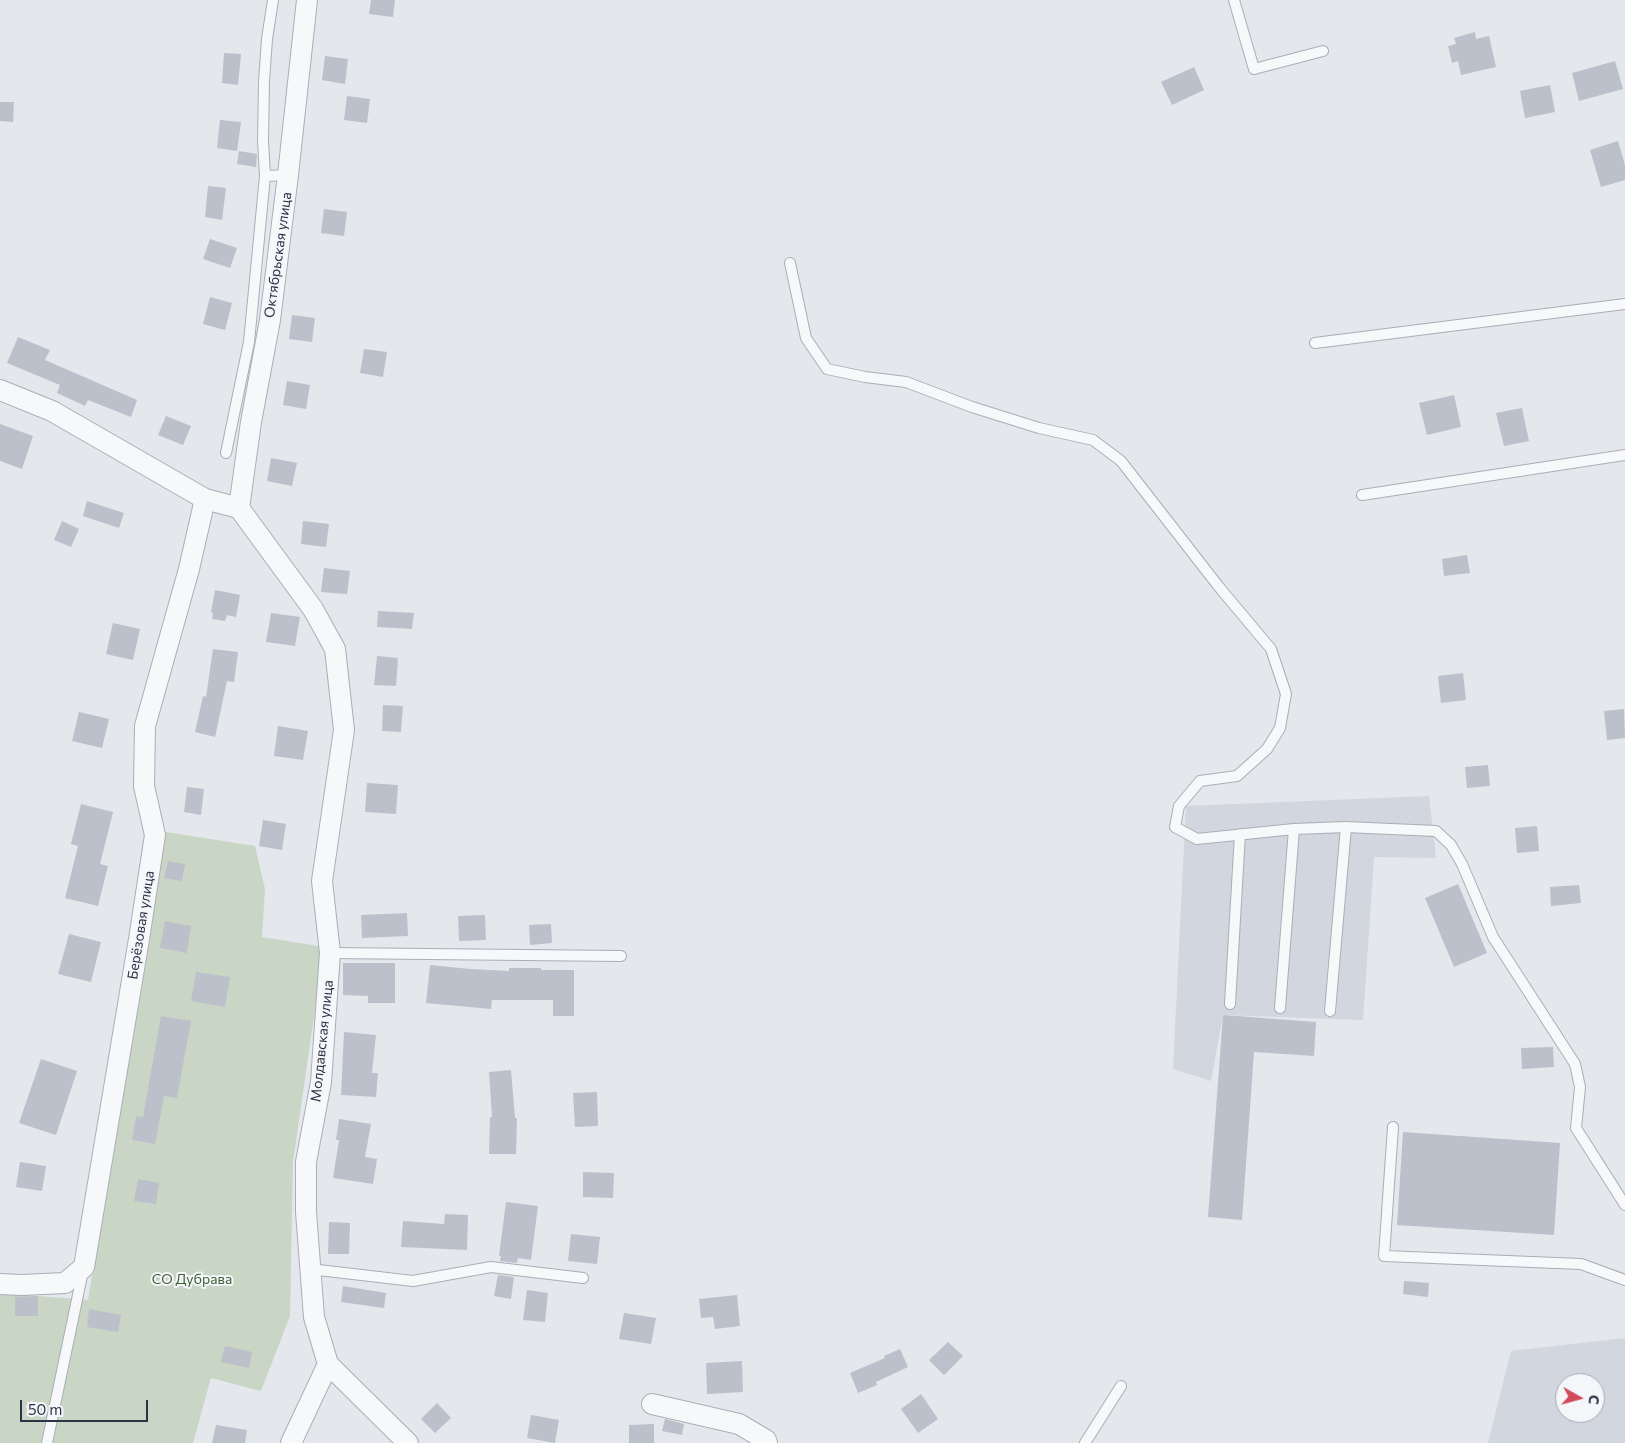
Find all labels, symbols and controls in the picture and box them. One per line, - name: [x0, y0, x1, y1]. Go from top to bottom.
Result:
- street label: Октябрьская улица: [261, 191, 295, 319]
- street label: Берёзовая улица: [124, 869, 158, 981]
- street label: Молдавская улица: [307, 979, 337, 1103]
- park label: СО Дубрава: [152, 1271, 232, 1287]
- north arrow: [1555, 1373, 1605, 1423]
- scale bar: [22, 1390, 150, 1422]
- text: С: [1585, 1394, 1603, 1406]
- text: 50 m: [28, 1400, 62, 1418]

